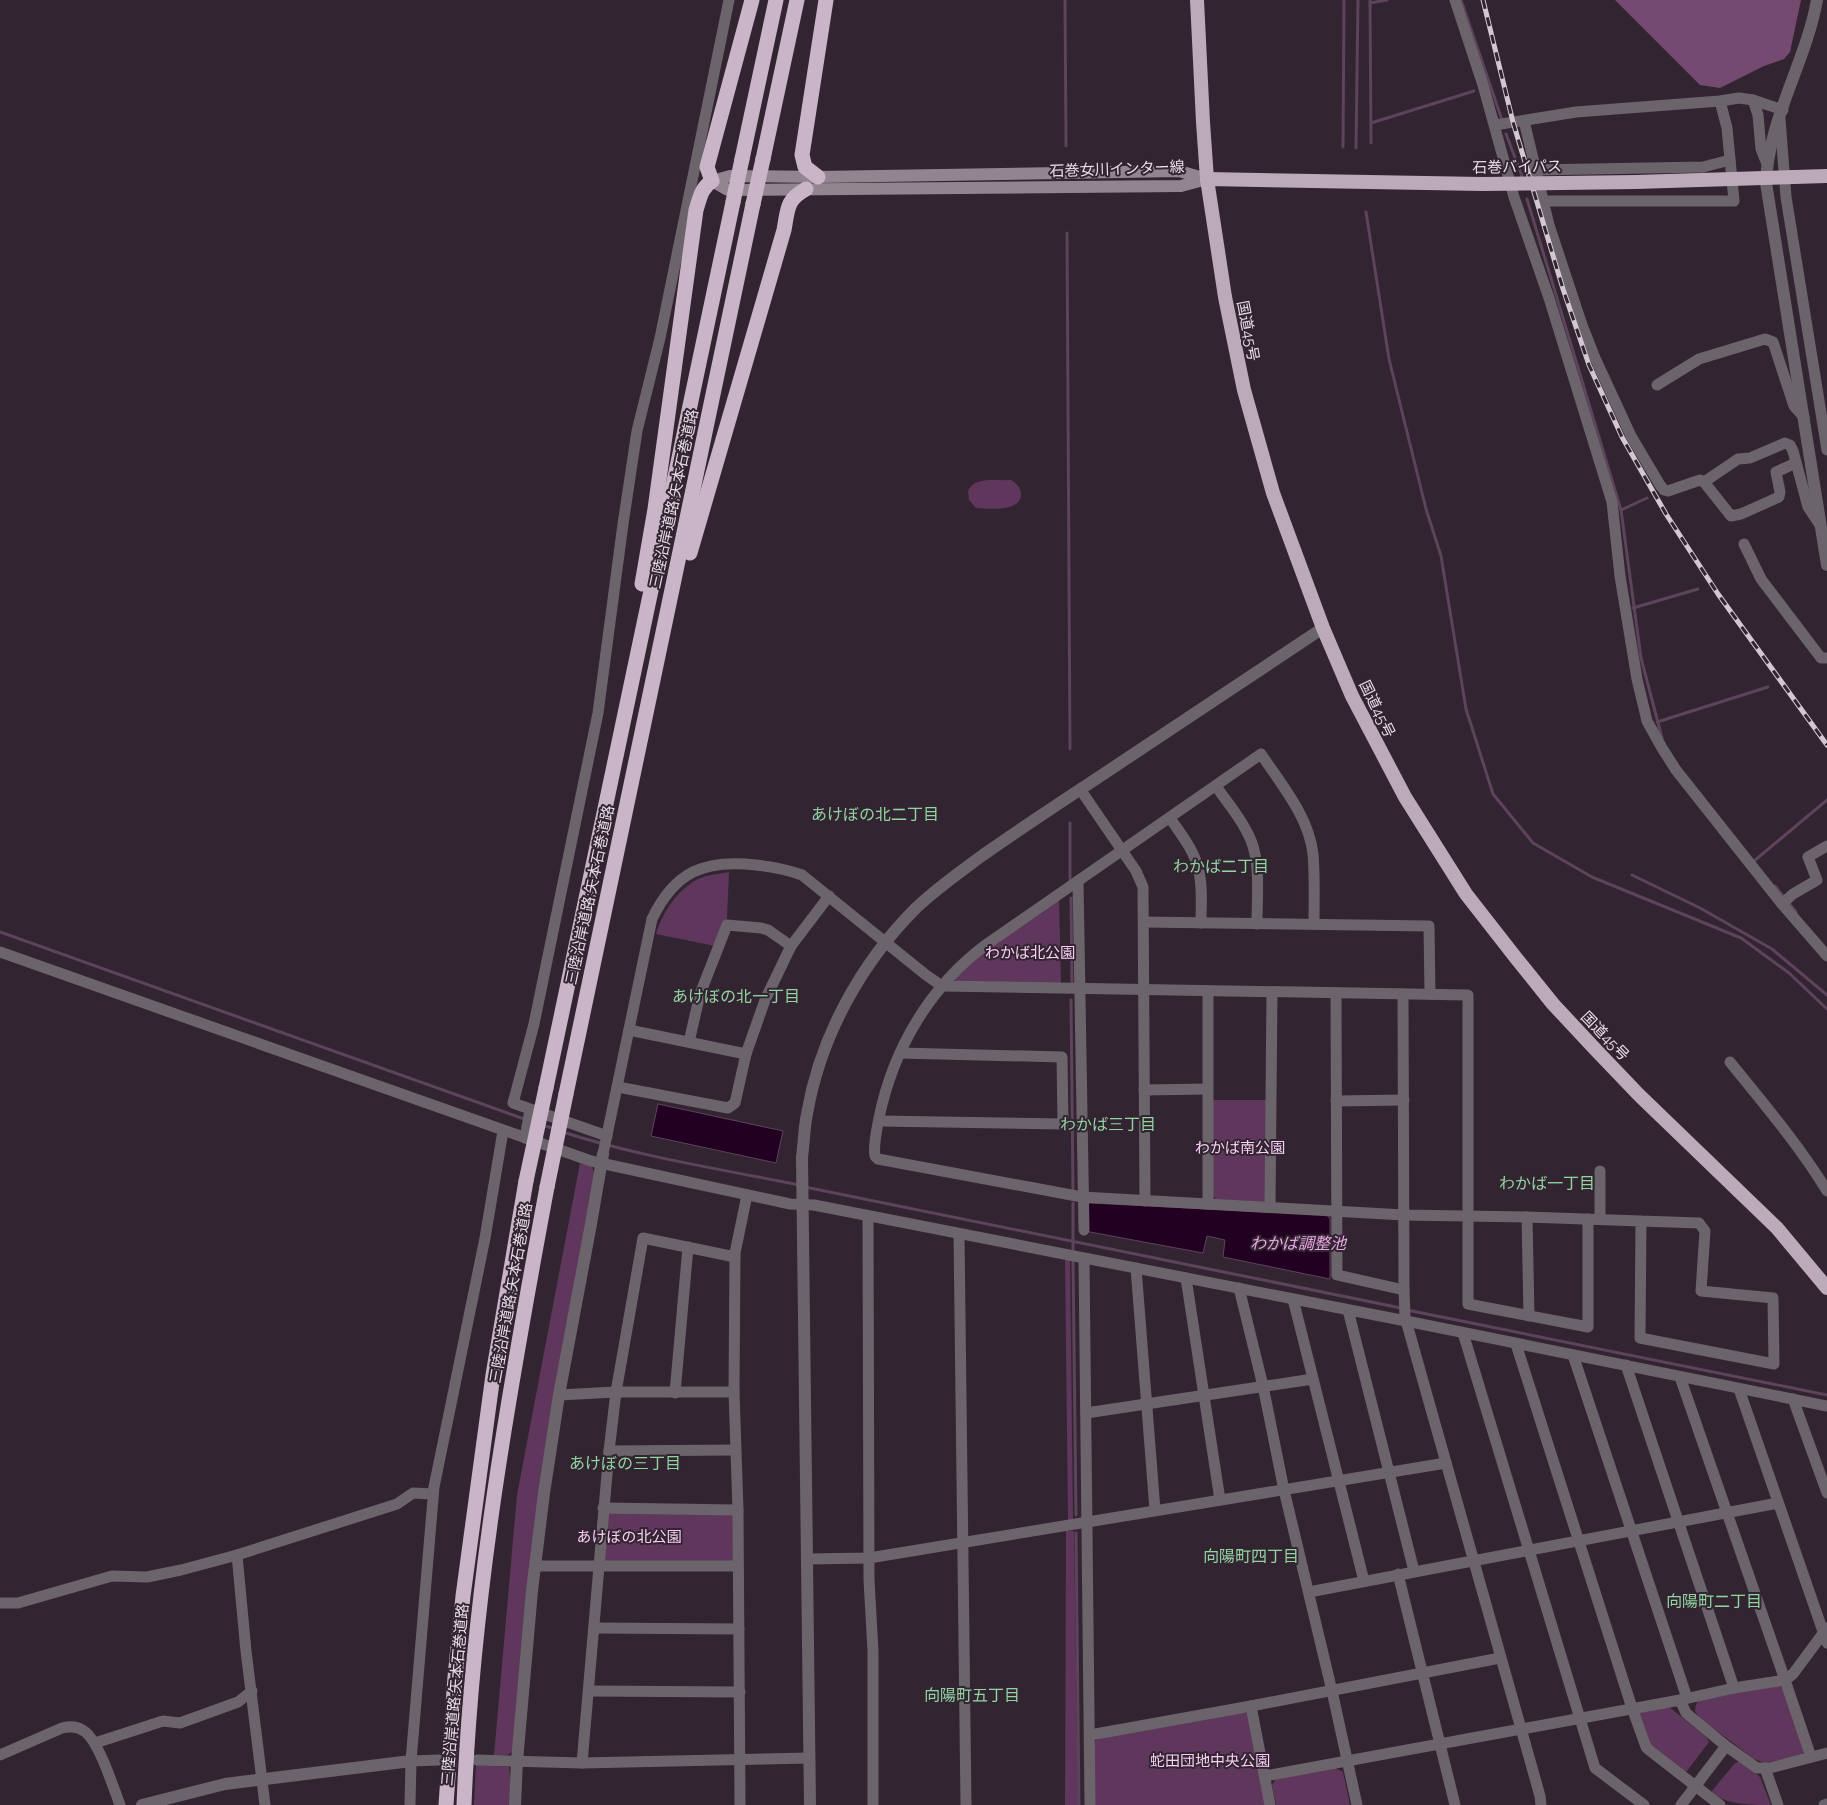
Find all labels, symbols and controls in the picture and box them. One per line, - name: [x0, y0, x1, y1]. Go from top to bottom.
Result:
- street label: 石巻バイパス: [1472, 157, 1562, 177]
- street label: 石巻女川インター線: [1049, 158, 1185, 180]
- street label: 国道45号: [1233, 299, 1263, 363]
- street label: 三陸沿岸道路;矢本石巻道路: [646, 408, 702, 590]
- street label: 国道45号: [1355, 677, 1399, 741]
- street label: 三陸沿岸道路;矢本石巻道路: [562, 804, 618, 986]
- district label: あけぼの北二丁目: [811, 805, 939, 824]
- district label: わかば二丁目: [1173, 857, 1269, 876]
- park label: わかば北公園: [985, 944, 1075, 962]
- district label: あけぼの北一丁目: [672, 987, 800, 1006]
- street label: 国道45号: [1577, 1008, 1633, 1064]
- district label: わかば三丁目: [1060, 1115, 1156, 1134]
- park label: わかば南公園: [1195, 1139, 1285, 1157]
- district label: わかば一丁目: [1499, 1174, 1595, 1193]
- street label: 三陸沿岸道路;矢本石巻道路: [486, 1201, 536, 1385]
- water label: わかば調整池: [1250, 1234, 1348, 1253]
- district label: あけぼの三丁目: [569, 1454, 681, 1473]
- park label: あけぼの北公園: [576, 1528, 682, 1546]
- district label: 向陽町四丁目: [1203, 1547, 1299, 1566]
- district label: 向陽町二丁目: [1666, 1592, 1762, 1611]
- street label: 三陸沿岸道路;矢本石巻道路: [438, 1603, 472, 1787]
- district label: 向陽町五丁目: [924, 1686, 1020, 1705]
- park label: 蛇田団地中央公園: [1150, 1752, 1270, 1770]

